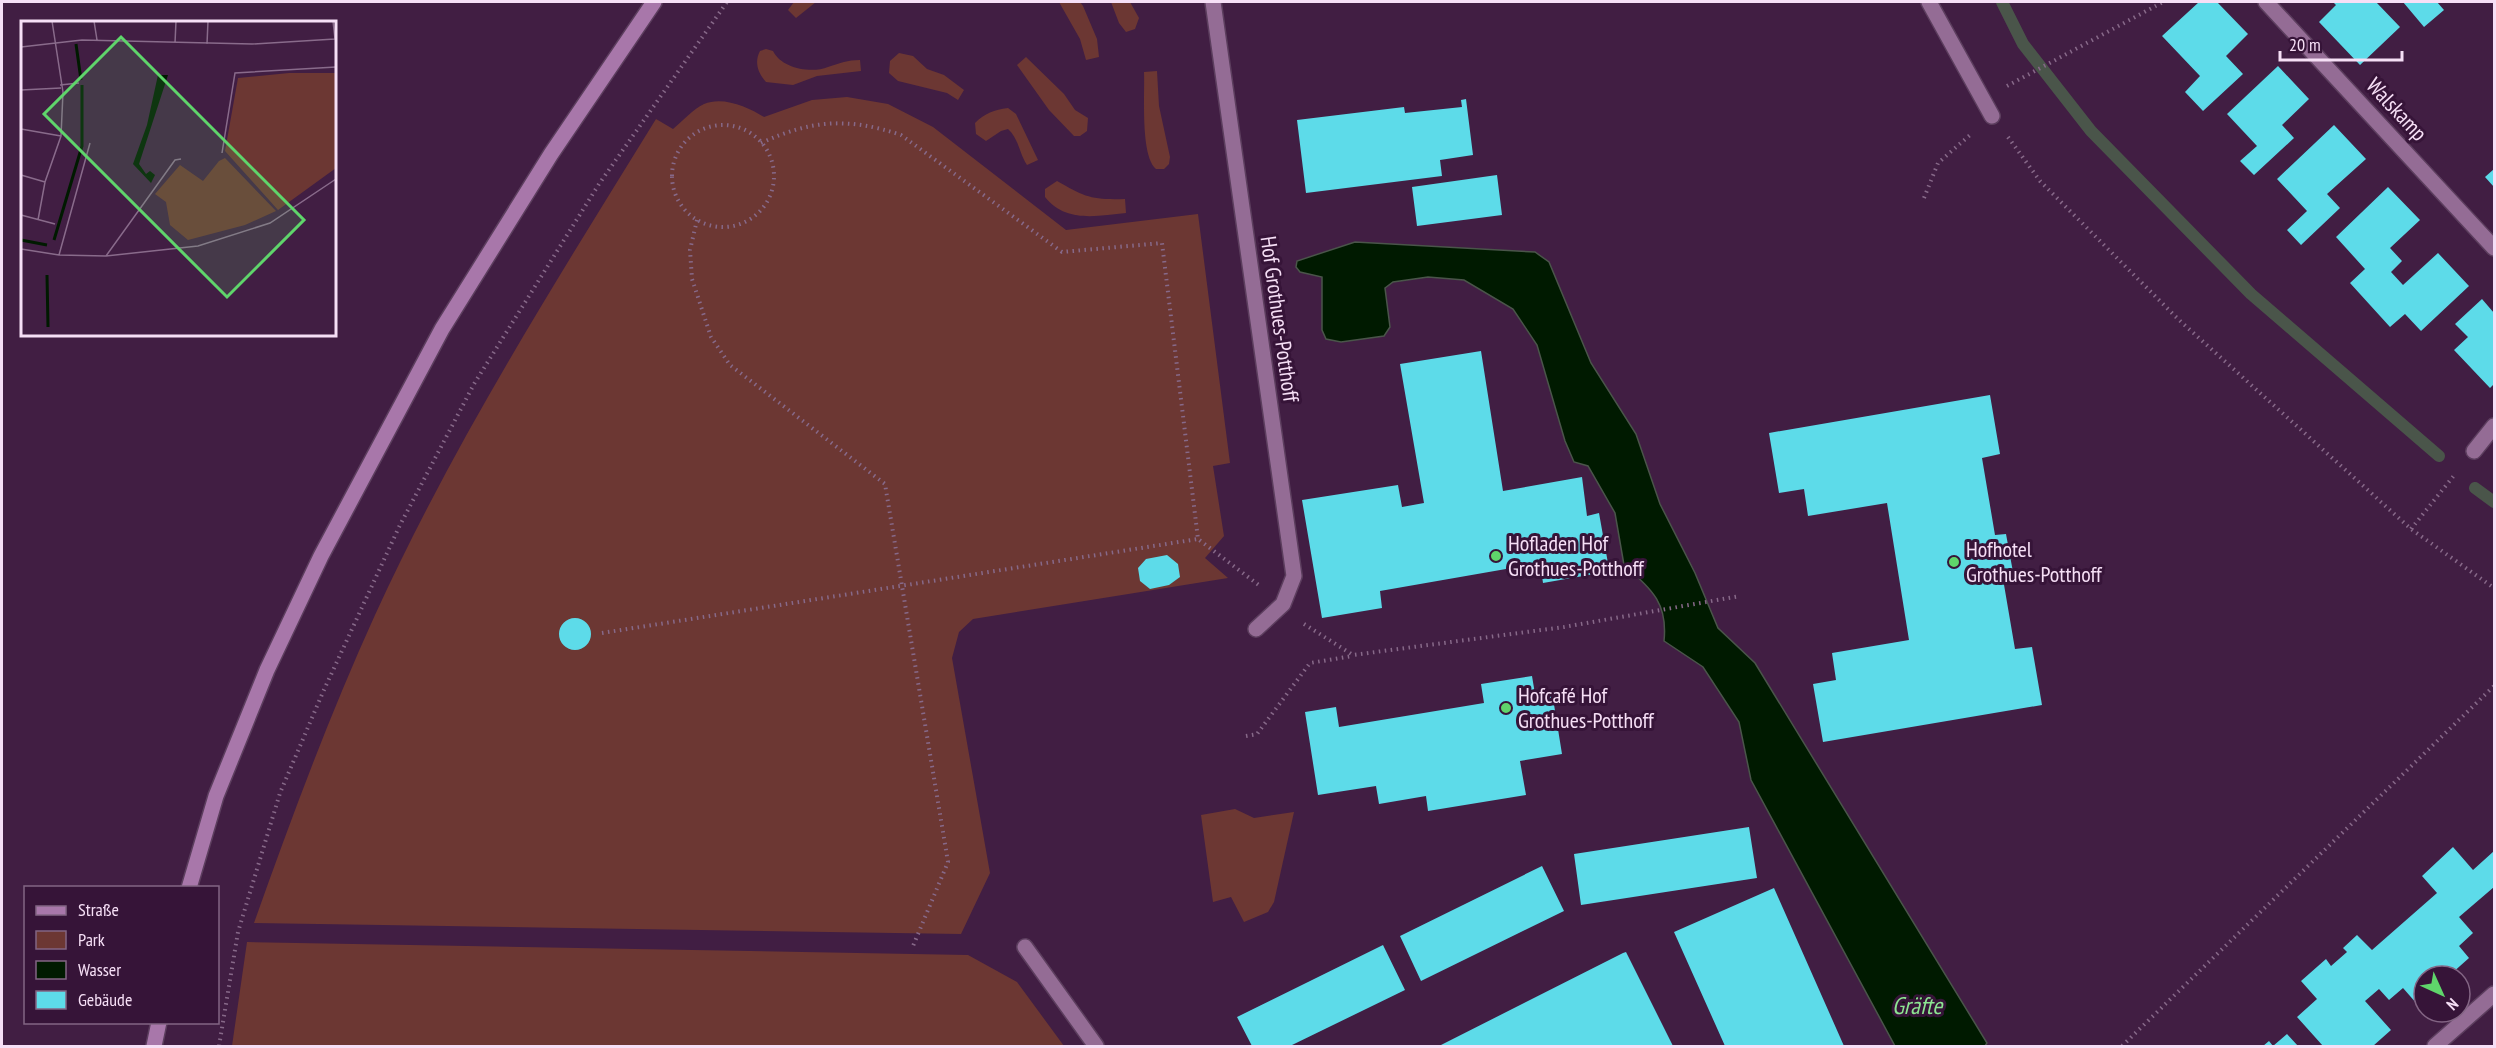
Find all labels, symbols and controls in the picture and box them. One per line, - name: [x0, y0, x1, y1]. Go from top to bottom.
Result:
- inset map: [21, 21, 336, 336]
- scale bar: [2280, 24, 2402, 62]
- text: 20 m: [2289, 33, 2321, 56]
- street label: Walskamp: [2361, 71, 2433, 147]
- street label: Hof Grothues-Potthoff: [1255, 234, 1306, 405]
- place label: Hofladen Hof Grothues-Potthoff: [1508, 529, 1645, 582]
- place label: Hofhotel Grothues-Potthoff: [1966, 535, 2103, 588]
- marker: Hofladen Hof Grothues-Potthoff: [1489, 549, 1503, 563]
- marker: Hofhotel Grothues-Potthoff: [1947, 555, 1961, 569]
- place label: Hofcafé Hof Grothues-Potthoff: [1518, 681, 1655, 734]
- marker: Hofcafé Hof Grothues-Potthoff: [1499, 701, 1513, 715]
- legend: [24, 886, 219, 1024]
- text: Straße: [78, 898, 119, 921]
- text: Park: [78, 928, 105, 951]
- text: Wasser: [78, 958, 121, 981]
- north arrow: [2412, 964, 2472, 1024]
- text: Gebäude: [78, 988, 132, 1011]
- water label: Gräfte: [1892, 990, 1944, 1021]
- text: N: [2442, 994, 2463, 1015]

